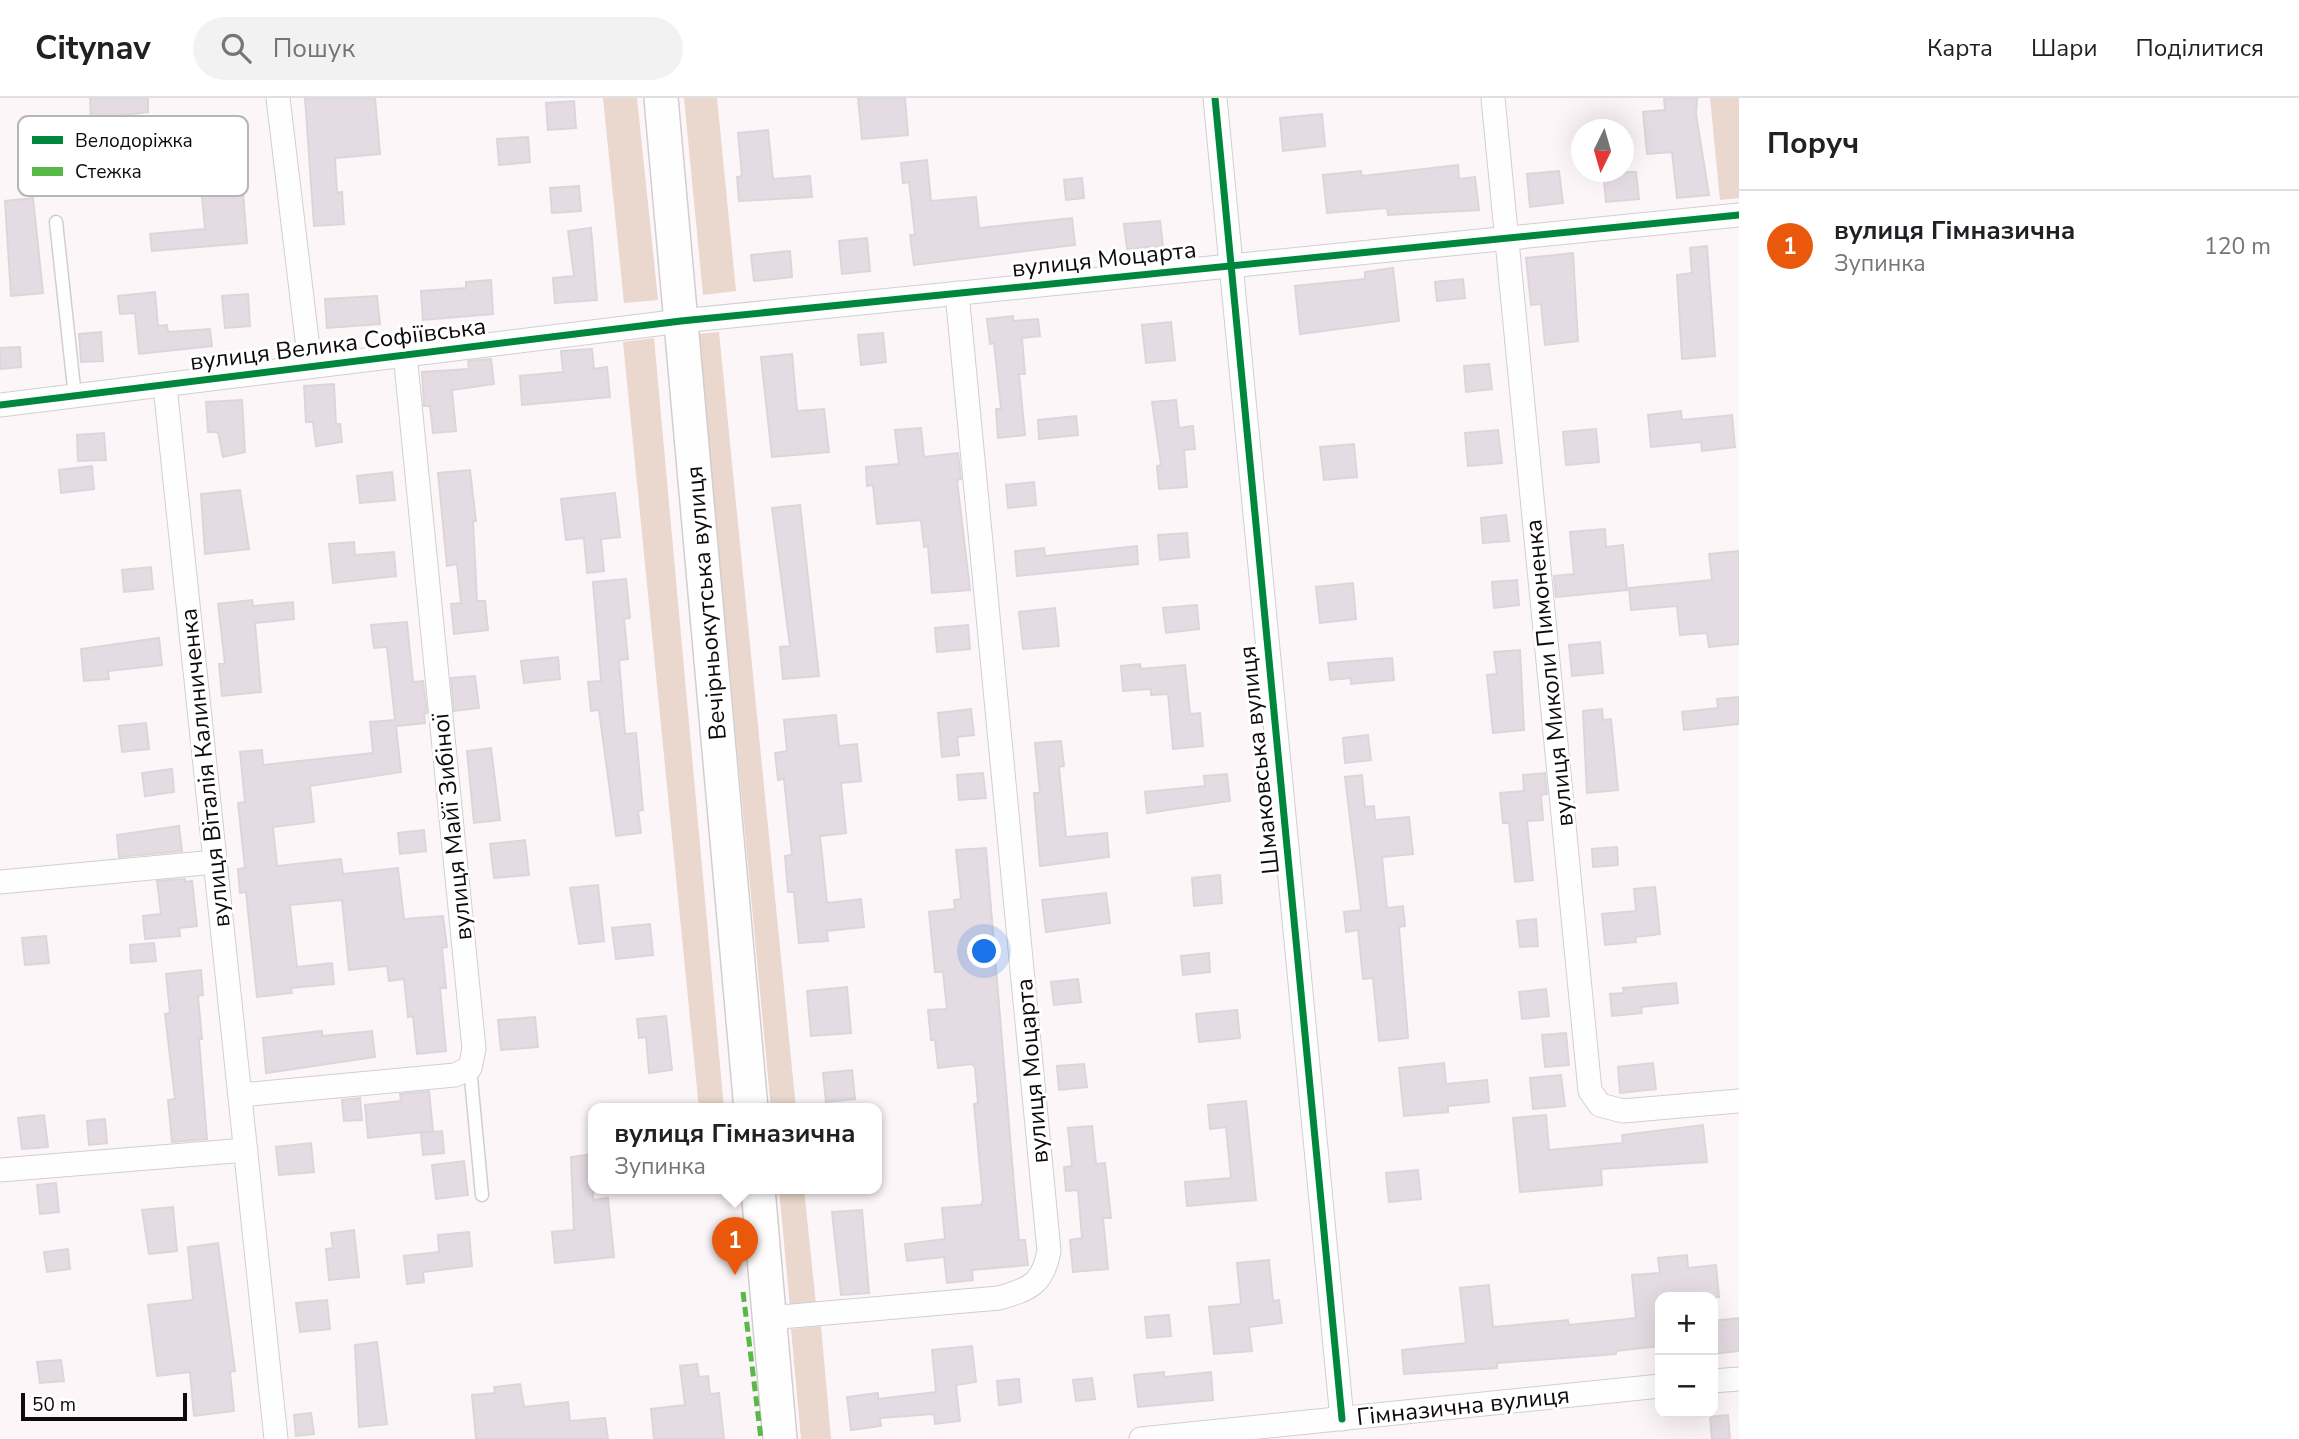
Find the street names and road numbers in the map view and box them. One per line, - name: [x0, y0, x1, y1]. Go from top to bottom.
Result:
- street label: вулиця Моцарта: [1010, 233, 1198, 285]
- street label: вулиця Велика Софіївська: [188, 310, 488, 378]
- street label: Вечірньокутська вулиця: [678, 465, 734, 741]
- street label: вулиця Миколи Пимоненка: [1517, 518, 1581, 828]
- street label: вулиця Віталія Калиниченка: [172, 607, 238, 929]
- street label: Шмаковська вулиця: [1231, 644, 1287, 876]
- street label: вулиця Майї Зибіної: [424, 711, 480, 942]
- street label: вулиця Моцарта: [1008, 977, 1056, 1165]
- street label: Гімназична вулиця: [1355, 1379, 1571, 1433]

